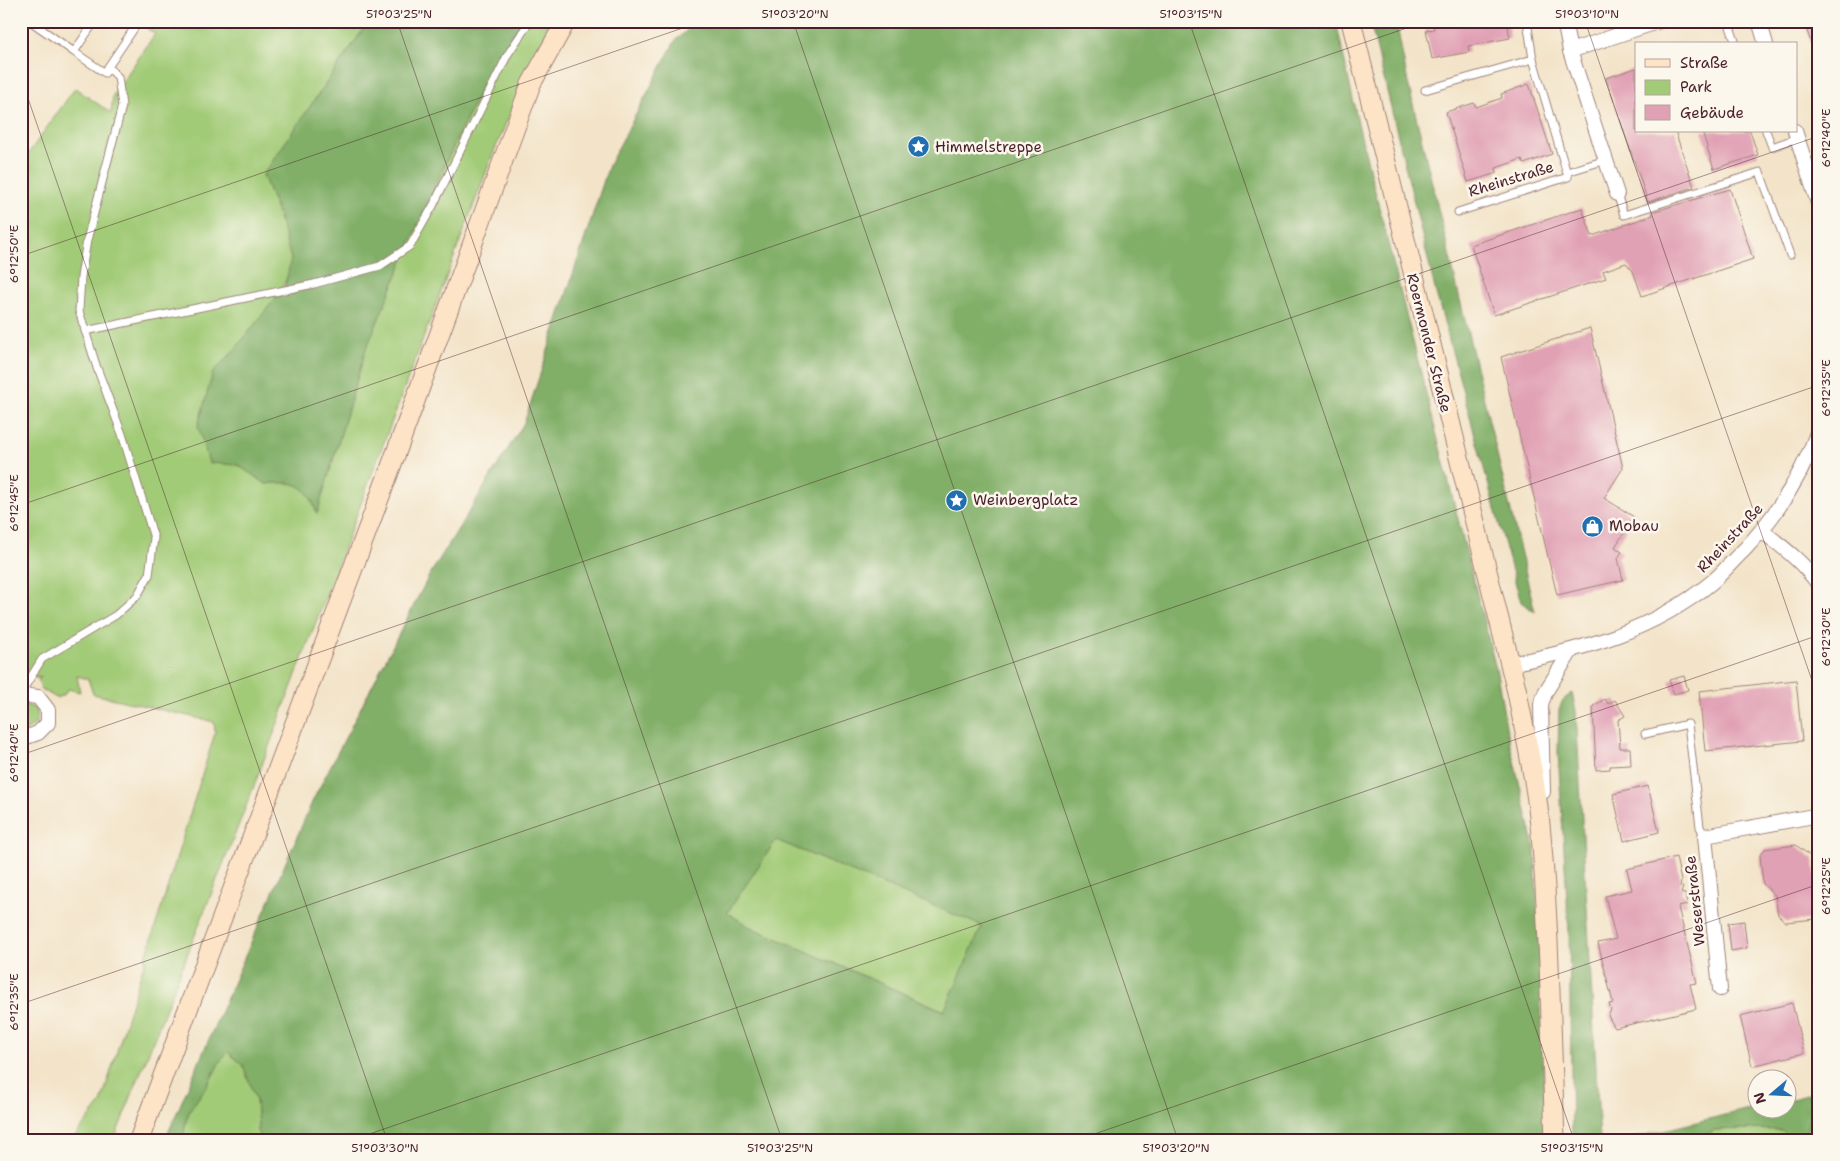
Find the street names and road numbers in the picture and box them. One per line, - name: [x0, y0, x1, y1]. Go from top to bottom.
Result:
- street label: Rheinstraße: [1466, 157, 1556, 201]
- street label: Roermonder Straße: [1402, 271, 1456, 415]
- street label: Rheinstraße: [1693, 499, 1767, 577]
- street label: Weserstraße: [1680, 855, 1710, 947]

